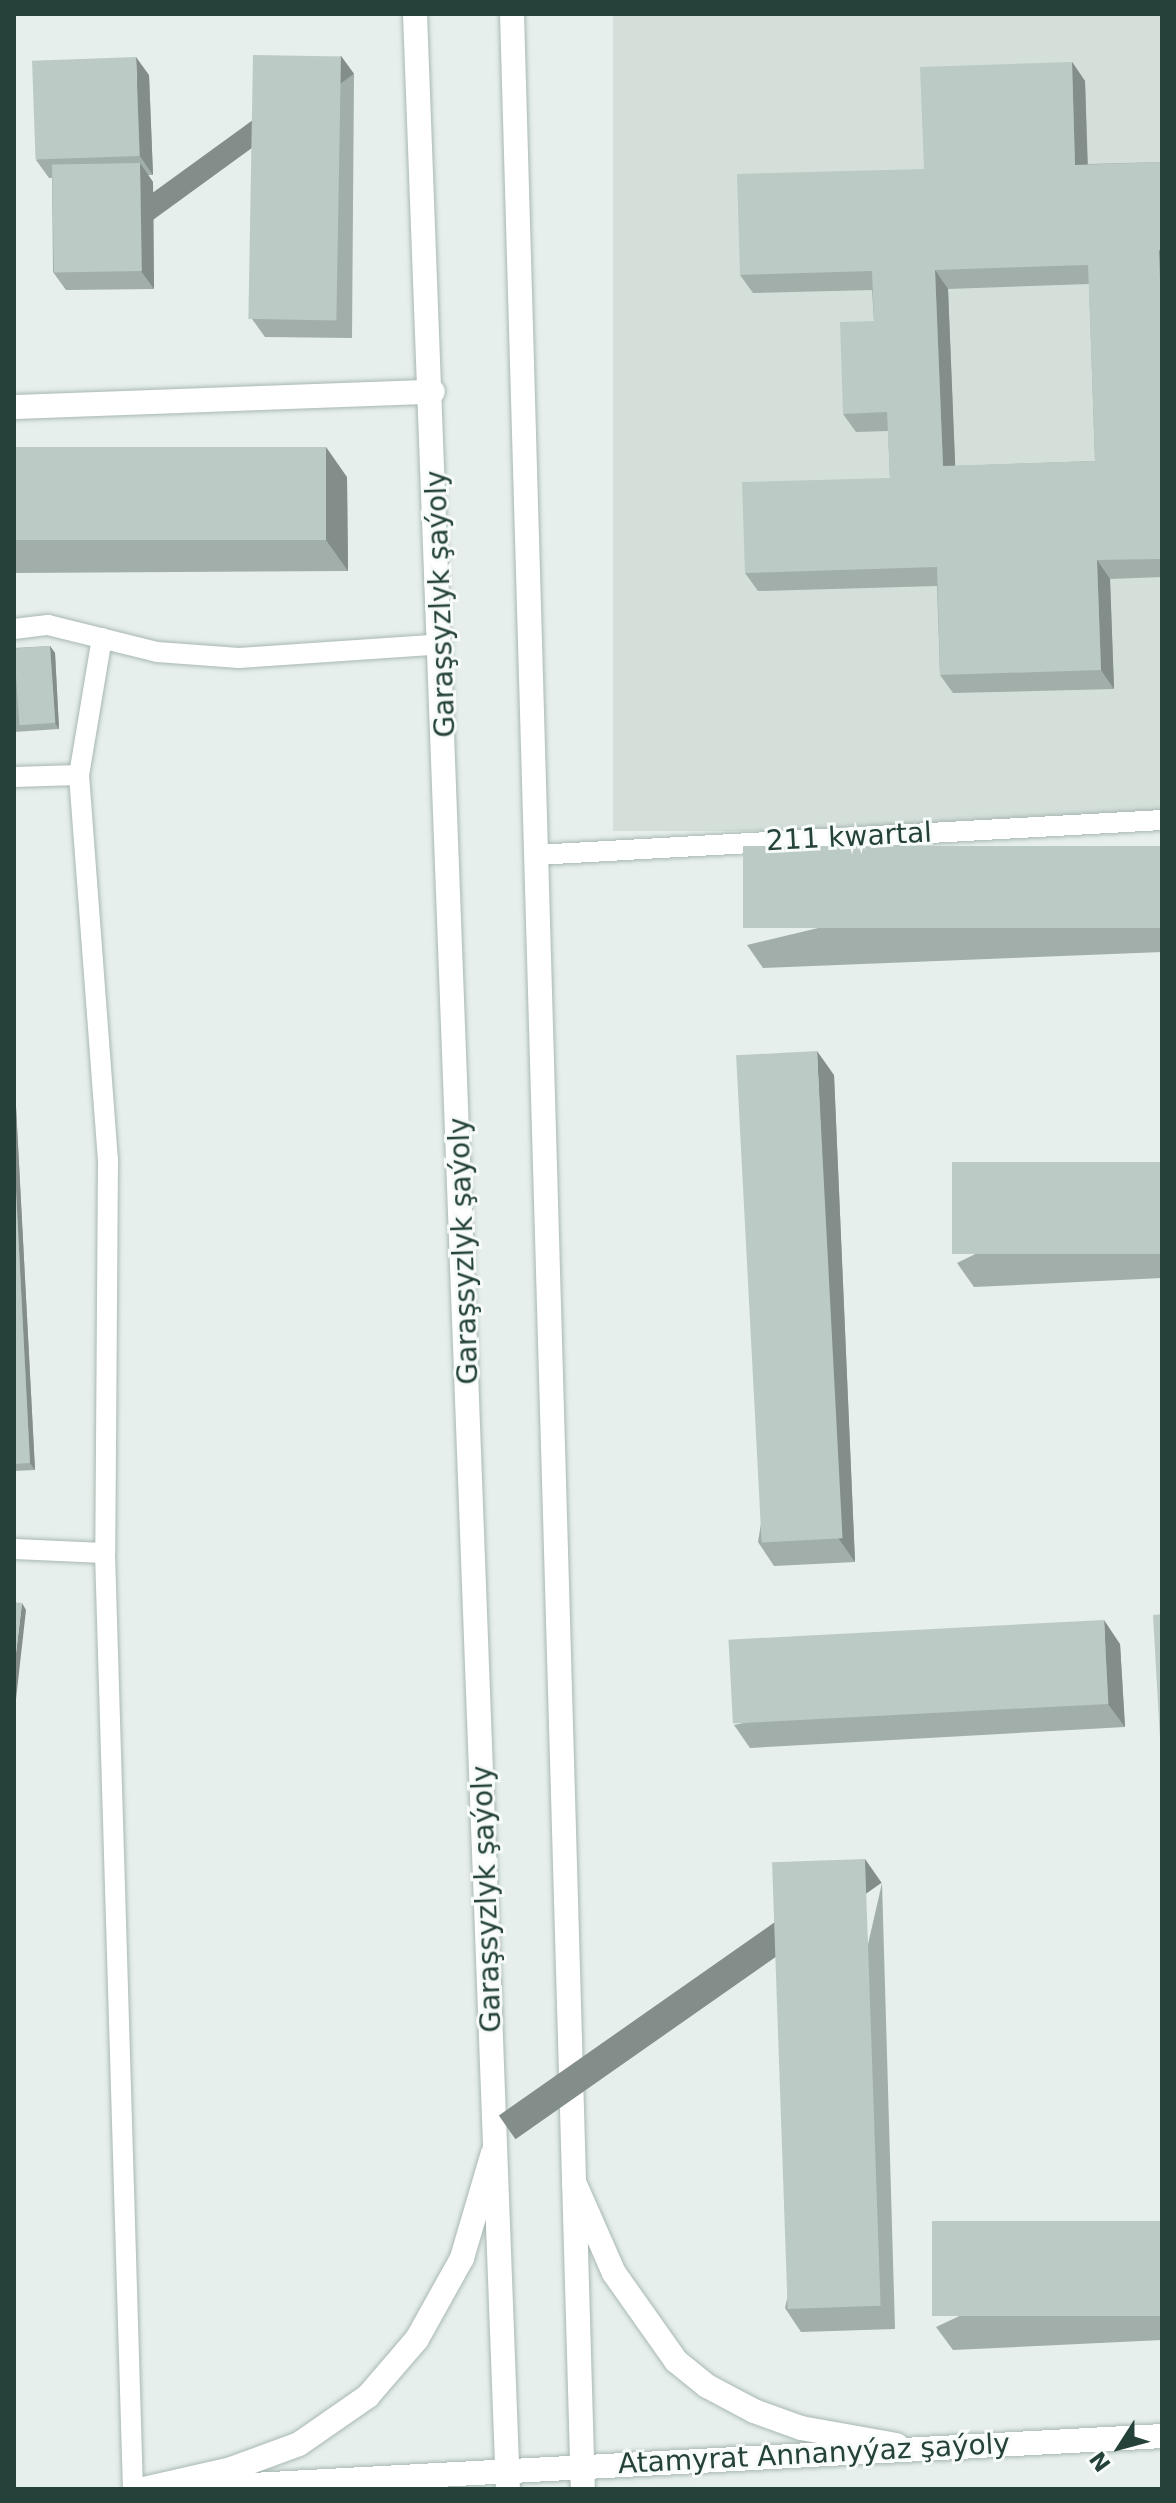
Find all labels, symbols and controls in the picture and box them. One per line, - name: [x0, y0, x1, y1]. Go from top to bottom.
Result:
- street label: Garaşsyzlyk şaýoly: [420, 470, 462, 738]
- street label: 211 kwartal: [765, 816, 933, 858]
- street label: Garaşsyzlyk şaýoly: [443, 1117, 485, 1385]
- street label: Garaşsyzlyk şaýoly: [466, 1765, 508, 2033]
- north arrow: [1080, 2407, 1160, 2487]
- street label: Atamyrat Annanyýaz şaýoly: [617, 2427, 1011, 2481]
- text: N: [1085, 2447, 1116, 2476]

